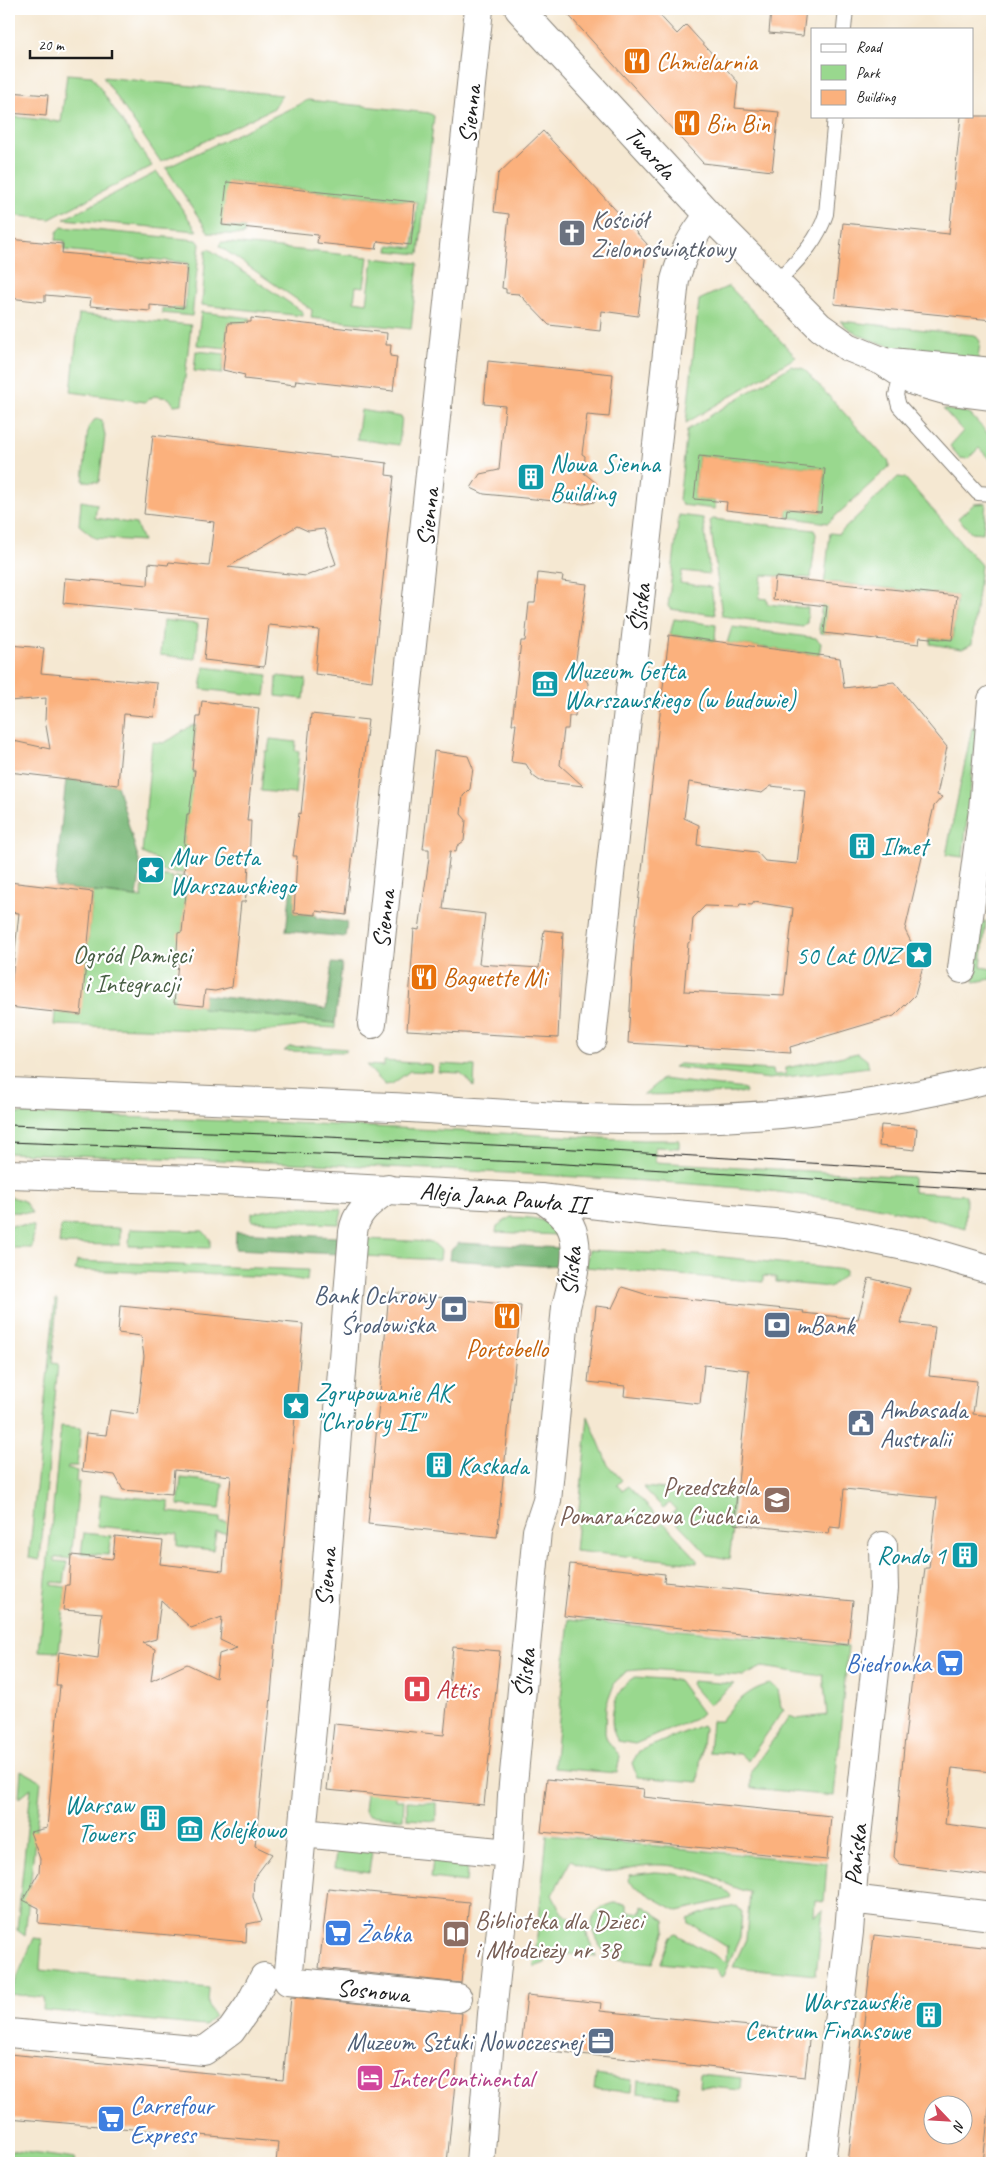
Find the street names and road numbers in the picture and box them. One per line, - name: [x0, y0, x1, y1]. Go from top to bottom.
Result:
- street label: Sienna: [451, 81, 489, 145]
- street label: Twarda: [618, 119, 684, 188]
- street label: Sienna: [409, 484, 447, 548]
- street label: Śliska: [622, 580, 659, 634]
- street label: Sienna: [365, 886, 403, 950]
- street label: Aleja Jana Pawła II: [419, 1175, 594, 1222]
- street label: Śliska: [553, 1243, 590, 1297]
- street label: Sienna: [308, 1544, 345, 1607]
- street label: Śliska: [507, 1645, 544, 1699]
- street label: Pańska: [837, 1821, 875, 1887]
- street label: Sosnowa: [335, 1971, 413, 2011]

